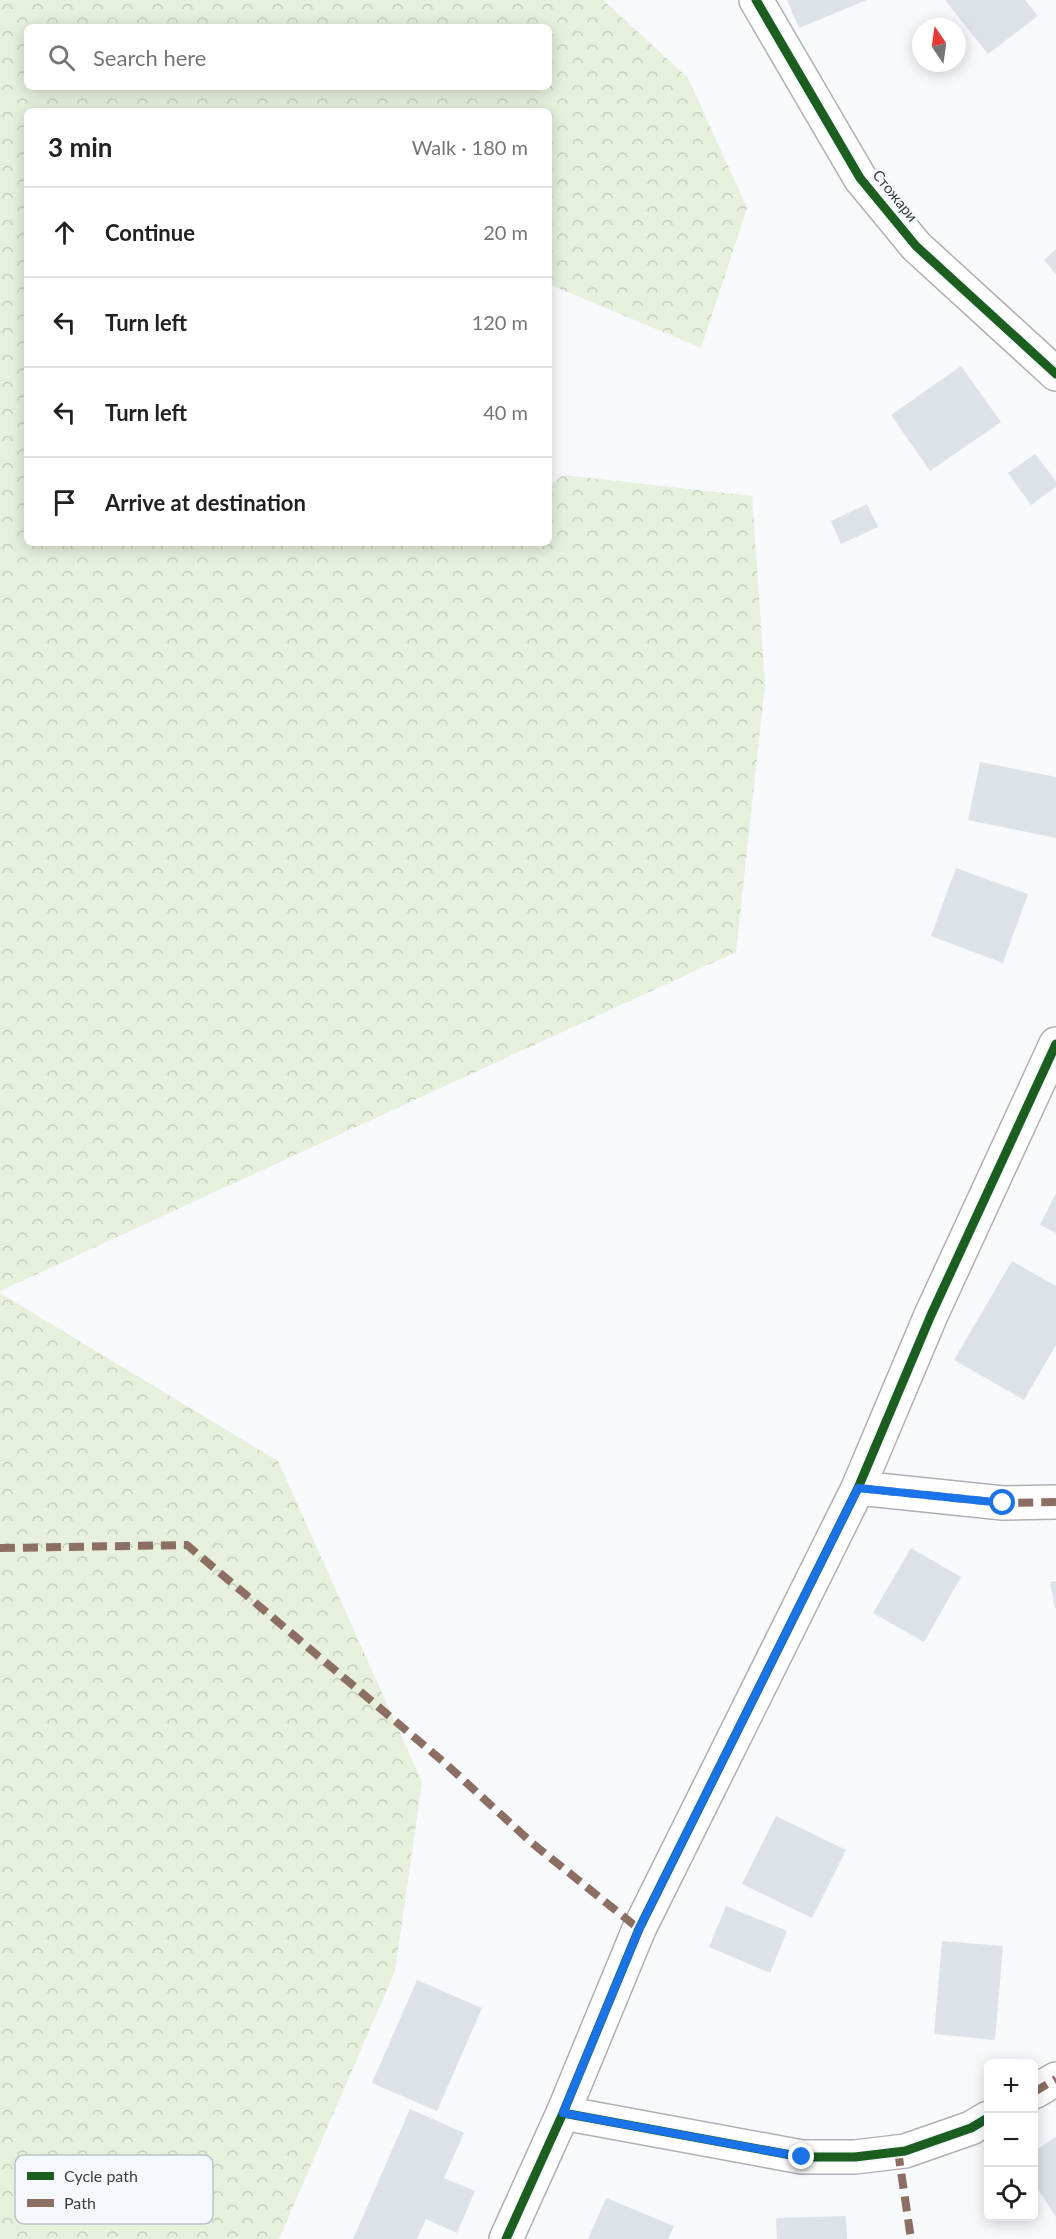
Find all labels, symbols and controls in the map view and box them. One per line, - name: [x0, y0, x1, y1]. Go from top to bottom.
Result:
- north arrow: [912, 18, 966, 72]
- search box: [24, 24, 552, 90]
- icon: search: [45, 41, 78, 74]
- text: Search here: [93, 44, 206, 71]
- text: 3 min: [48, 131, 112, 163]
- text: Walk · 180 m: [412, 135, 528, 159]
- street label: Стожари: [869, 166, 922, 225]
- icon: ahead: [48, 216, 81, 249]
- text: Continue: [105, 219, 195, 246]
- text: 20 m: [483, 220, 528, 244]
- icon: left: [48, 306, 81, 339]
- text: Turn left: [105, 309, 187, 336]
- text: 120 m: [472, 310, 528, 334]
- icon: left: [48, 396, 81, 429]
- text: Turn left: [105, 399, 187, 426]
- text: 40 m: [483, 400, 528, 424]
- icon: arrive: [48, 486, 81, 519]
- text: Arrive at destination: [105, 489, 306, 516]
- route start: [989, 1489, 1015, 1515]
- map controls: [984, 2059, 1038, 2221]
- button: +: [984, 2059, 1038, 2113]
- button: −: [984, 2113, 1038, 2167]
- route end: [788, 2143, 814, 2169]
- legend: [15, 2155, 213, 2224]
- text: Cycle path: [64, 2166, 138, 2185]
- button: locate: [984, 2167, 1038, 2221]
- text: Path: [64, 2193, 96, 2212]

